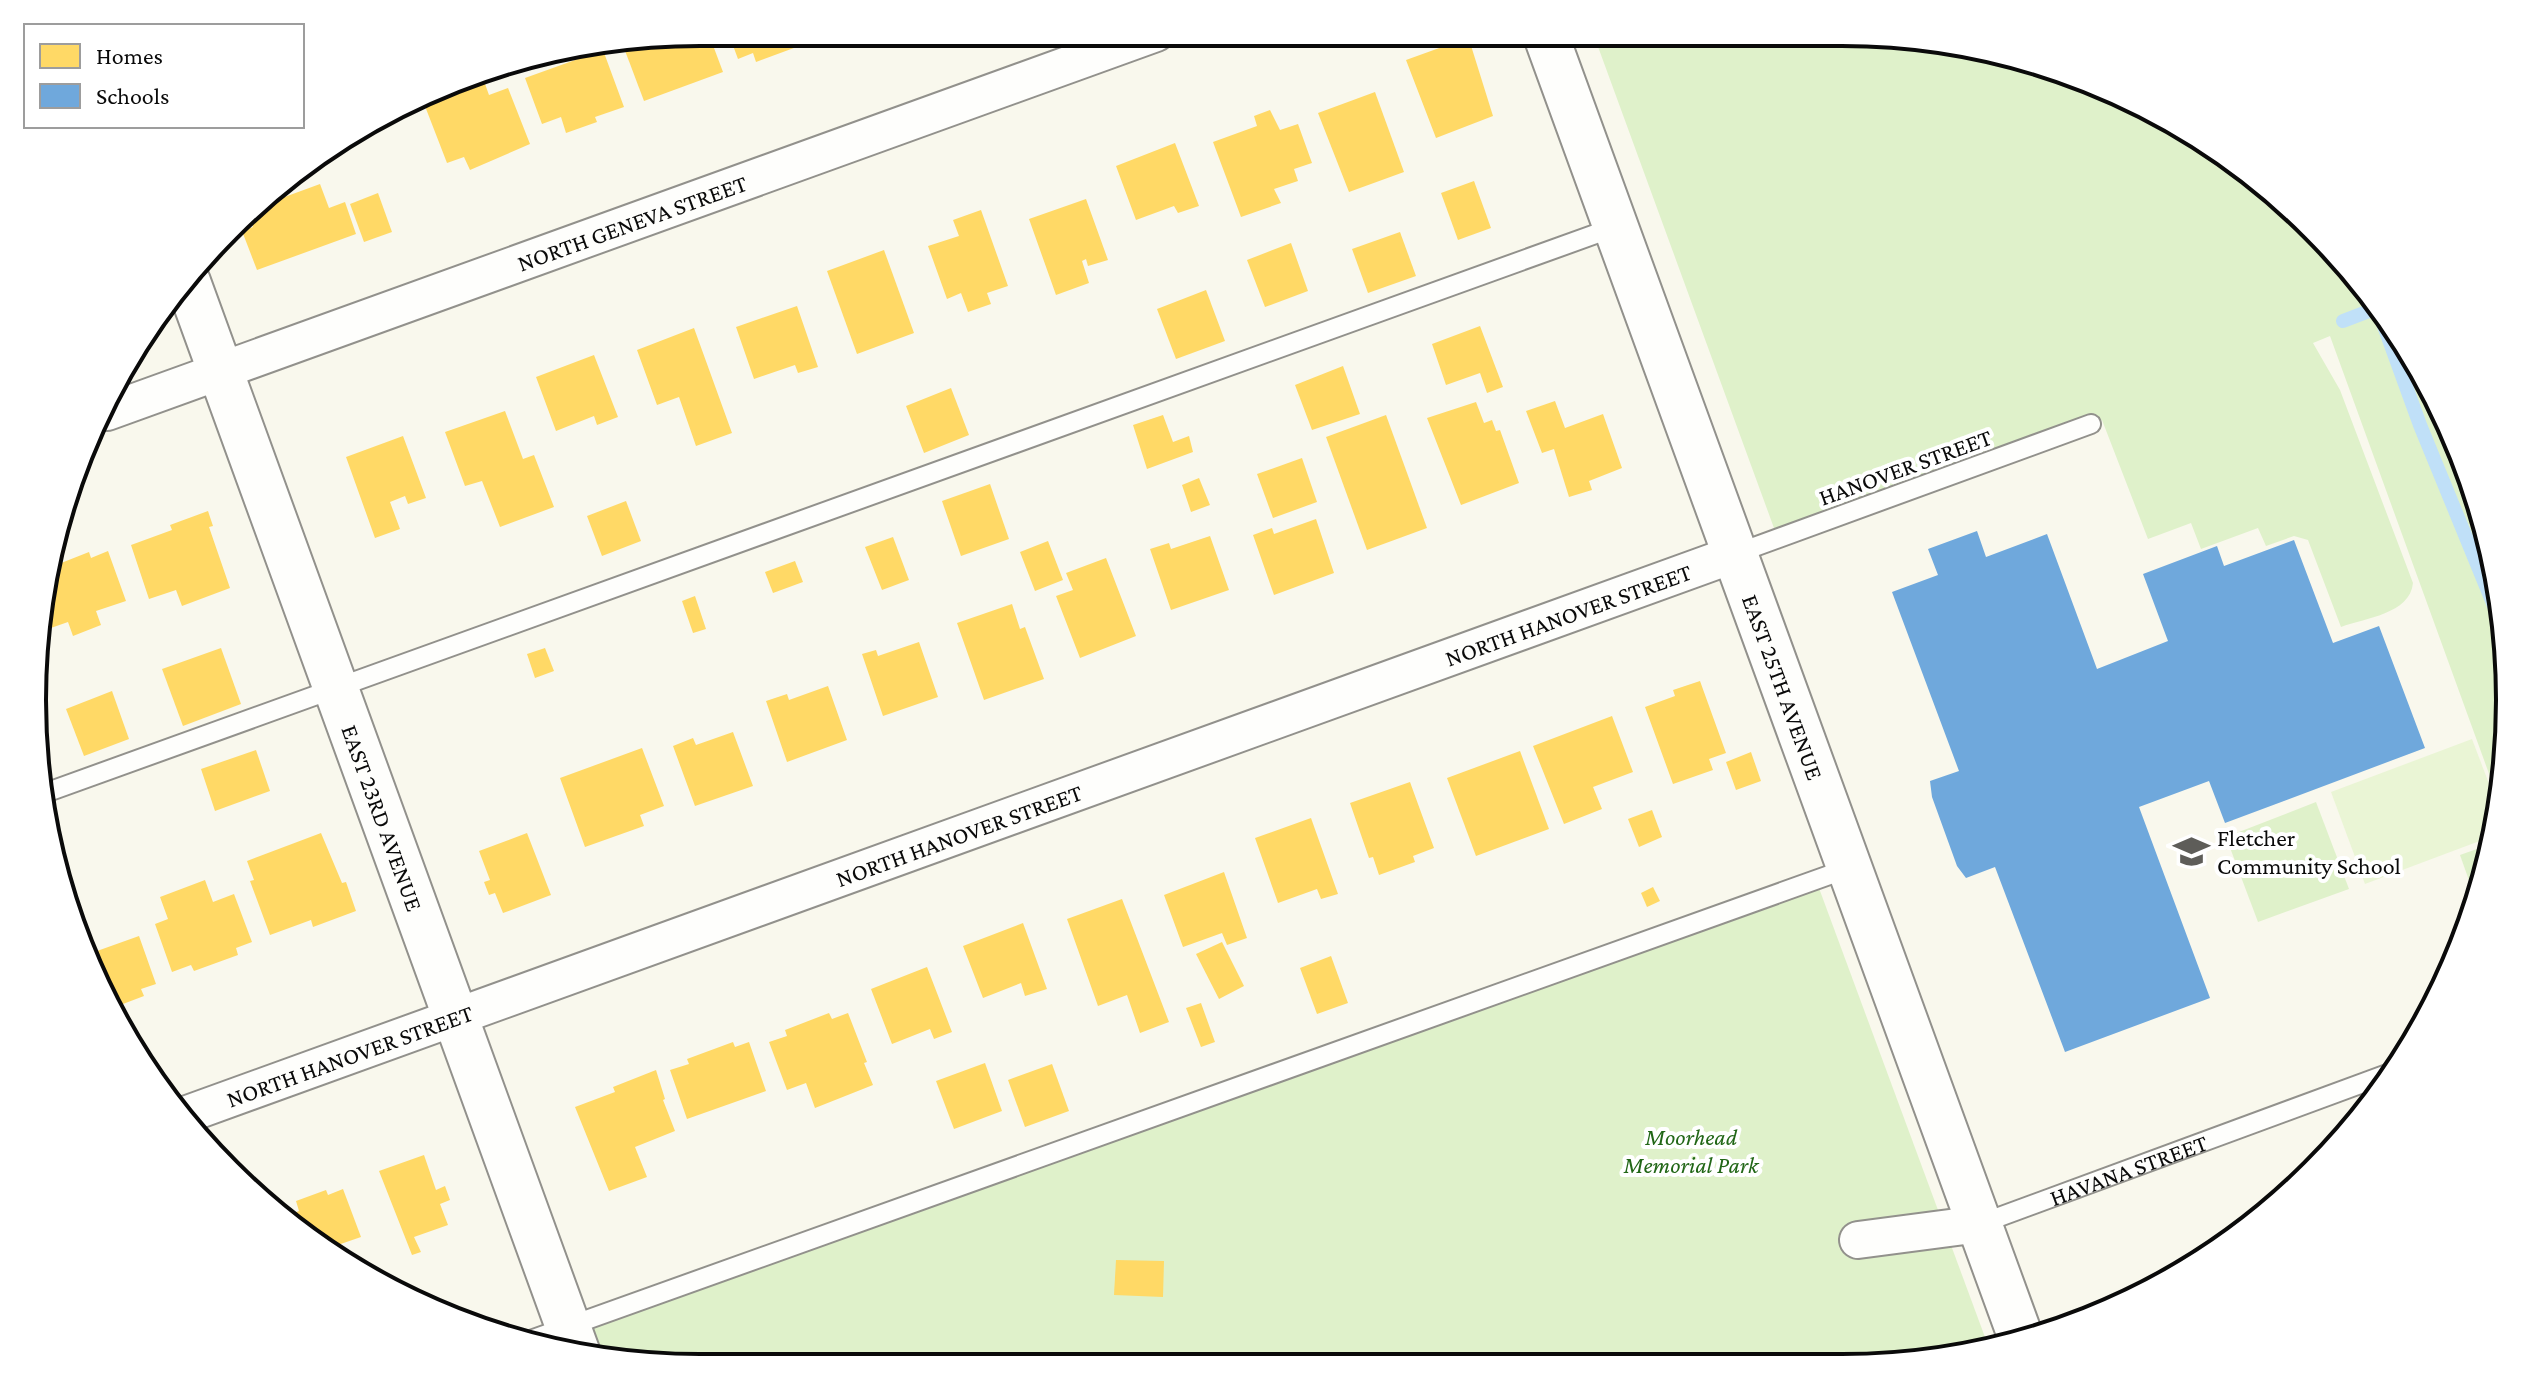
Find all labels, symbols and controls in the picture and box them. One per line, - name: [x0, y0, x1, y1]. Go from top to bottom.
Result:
- legend: [24, 24, 304, 128]
- text: Homes: [96, 42, 163, 69]
- text: Schools: [96, 82, 170, 109]
- street label: NORTH GENEVA STREET: [513, 169, 750, 276]
- street label: HANOVER STREET: [1815, 423, 1995, 511]
- street label: NORTH HANOVER STREET: [1441, 557, 1695, 671]
- street label: EAST 25TH AVENUE: [1737, 590, 1830, 783]
- street label: EAST 23RD AVENUE: [337, 721, 429, 914]
- street label: NORTH HANOVER STREET: [832, 778, 1086, 892]
- place label: Fletcher Community School: [2217, 824, 2401, 879]
- school or university icon: Fletcher Community School: [2172, 832, 2210, 870]
- street label: NORTH HANOVER STREET: [223, 999, 476, 1112]
- park label: Moorhead Memorial Park: [1623, 1123, 1760, 1178]
- street label: HAVANA STREET: [2046, 1128, 2211, 1211]

